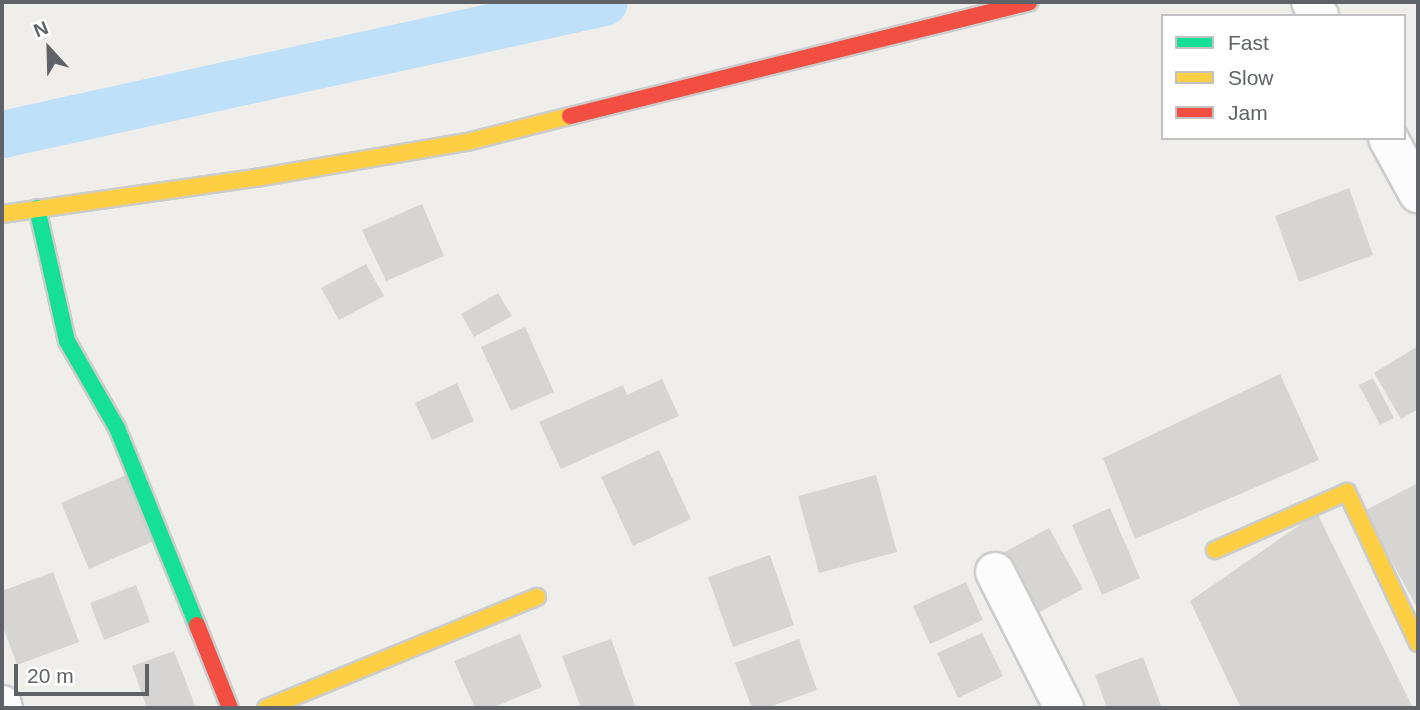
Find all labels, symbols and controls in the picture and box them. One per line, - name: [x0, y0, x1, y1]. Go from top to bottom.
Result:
- north arrow: [14, 14, 84, 84]
- legend: [1161, 14, 1406, 140]
- text: N: [31, 17, 51, 41]
- text: Fast: [1228, 31, 1269, 54]
- text: Slow: [1228, 66, 1274, 89]
- text: Jam: [1228, 101, 1268, 124]
- scale bar: [18, 650, 152, 694]
- text: 20 m: [27, 664, 74, 687]

